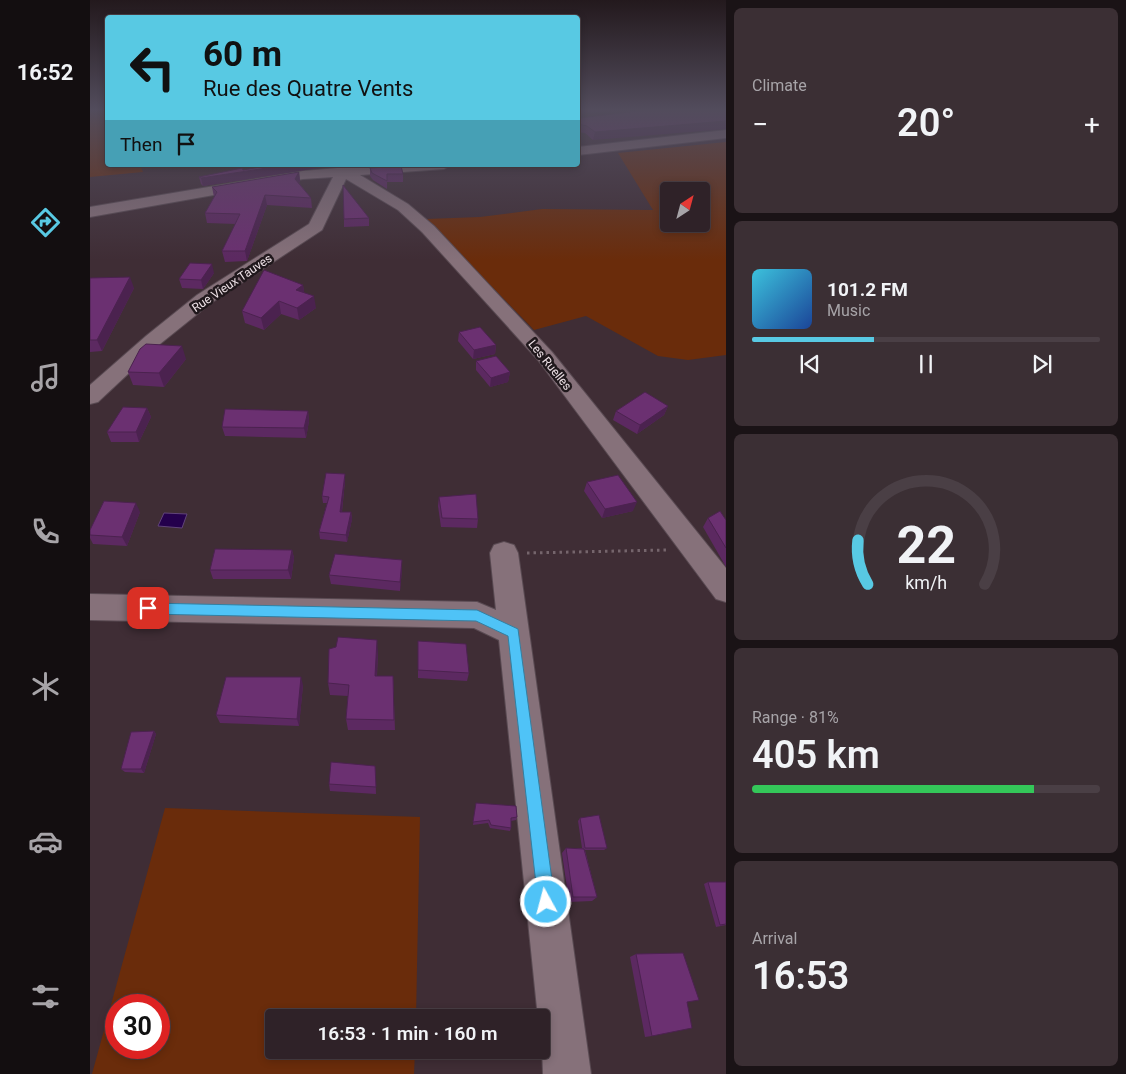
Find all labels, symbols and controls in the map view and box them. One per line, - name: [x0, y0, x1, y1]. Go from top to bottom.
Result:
- text: 60 m: [203, 34, 282, 75]
- icon: left: [120, 35, 185, 100]
- text: 16:52: [17, 60, 73, 85]
- text: Rue des Quatre Vents: [203, 76, 413, 101]
- text: Climate: [752, 76, 807, 95]
- text: 20°: [897, 101, 955, 145]
- text: −: [752, 108, 768, 141]
- text: +: [1084, 108, 1100, 141]
- icon: arrive: [172, 130, 200, 158]
- text: Then: [120, 133, 162, 156]
- north arrow: [660, 182, 710, 232]
- map controls: [660, 182, 710, 232]
- icon: directions: [28, 205, 63, 240]
- street label: Rue Vieux Tauves: [189, 251, 275, 315]
- text: 101.2 FM: [827, 278, 908, 301]
- text: Music: [827, 301, 870, 320]
- street label: Les Ruelles: [525, 337, 575, 393]
- icon: previous: [796, 350, 824, 378]
- icon: pause: [912, 350, 940, 378]
- icon: next: [1028, 350, 1056, 378]
- icon: music: [28, 360, 63, 395]
- icon: phone: [28, 514, 63, 549]
- text: 22: [896, 515, 956, 576]
- text: km/h: [905, 572, 947, 593]
- pin: [127, 587, 169, 629]
- icon: arrive: [134, 594, 162, 622]
- icon: climate: [28, 669, 63, 704]
- text: Range · 81%: [752, 708, 839, 727]
- text: 405 km: [752, 733, 880, 777]
- icon: car: [28, 824, 63, 859]
- position arrow: [519, 875, 571, 927]
- text: Arrival: [752, 929, 797, 948]
- text: 16:53: [752, 954, 849, 998]
- icon: filters: [28, 979, 63, 1014]
- speed limit sign: 30: [105, 994, 170, 1059]
- text: 16:53 · 1 min · 160 m: [317, 1022, 498, 1045]

